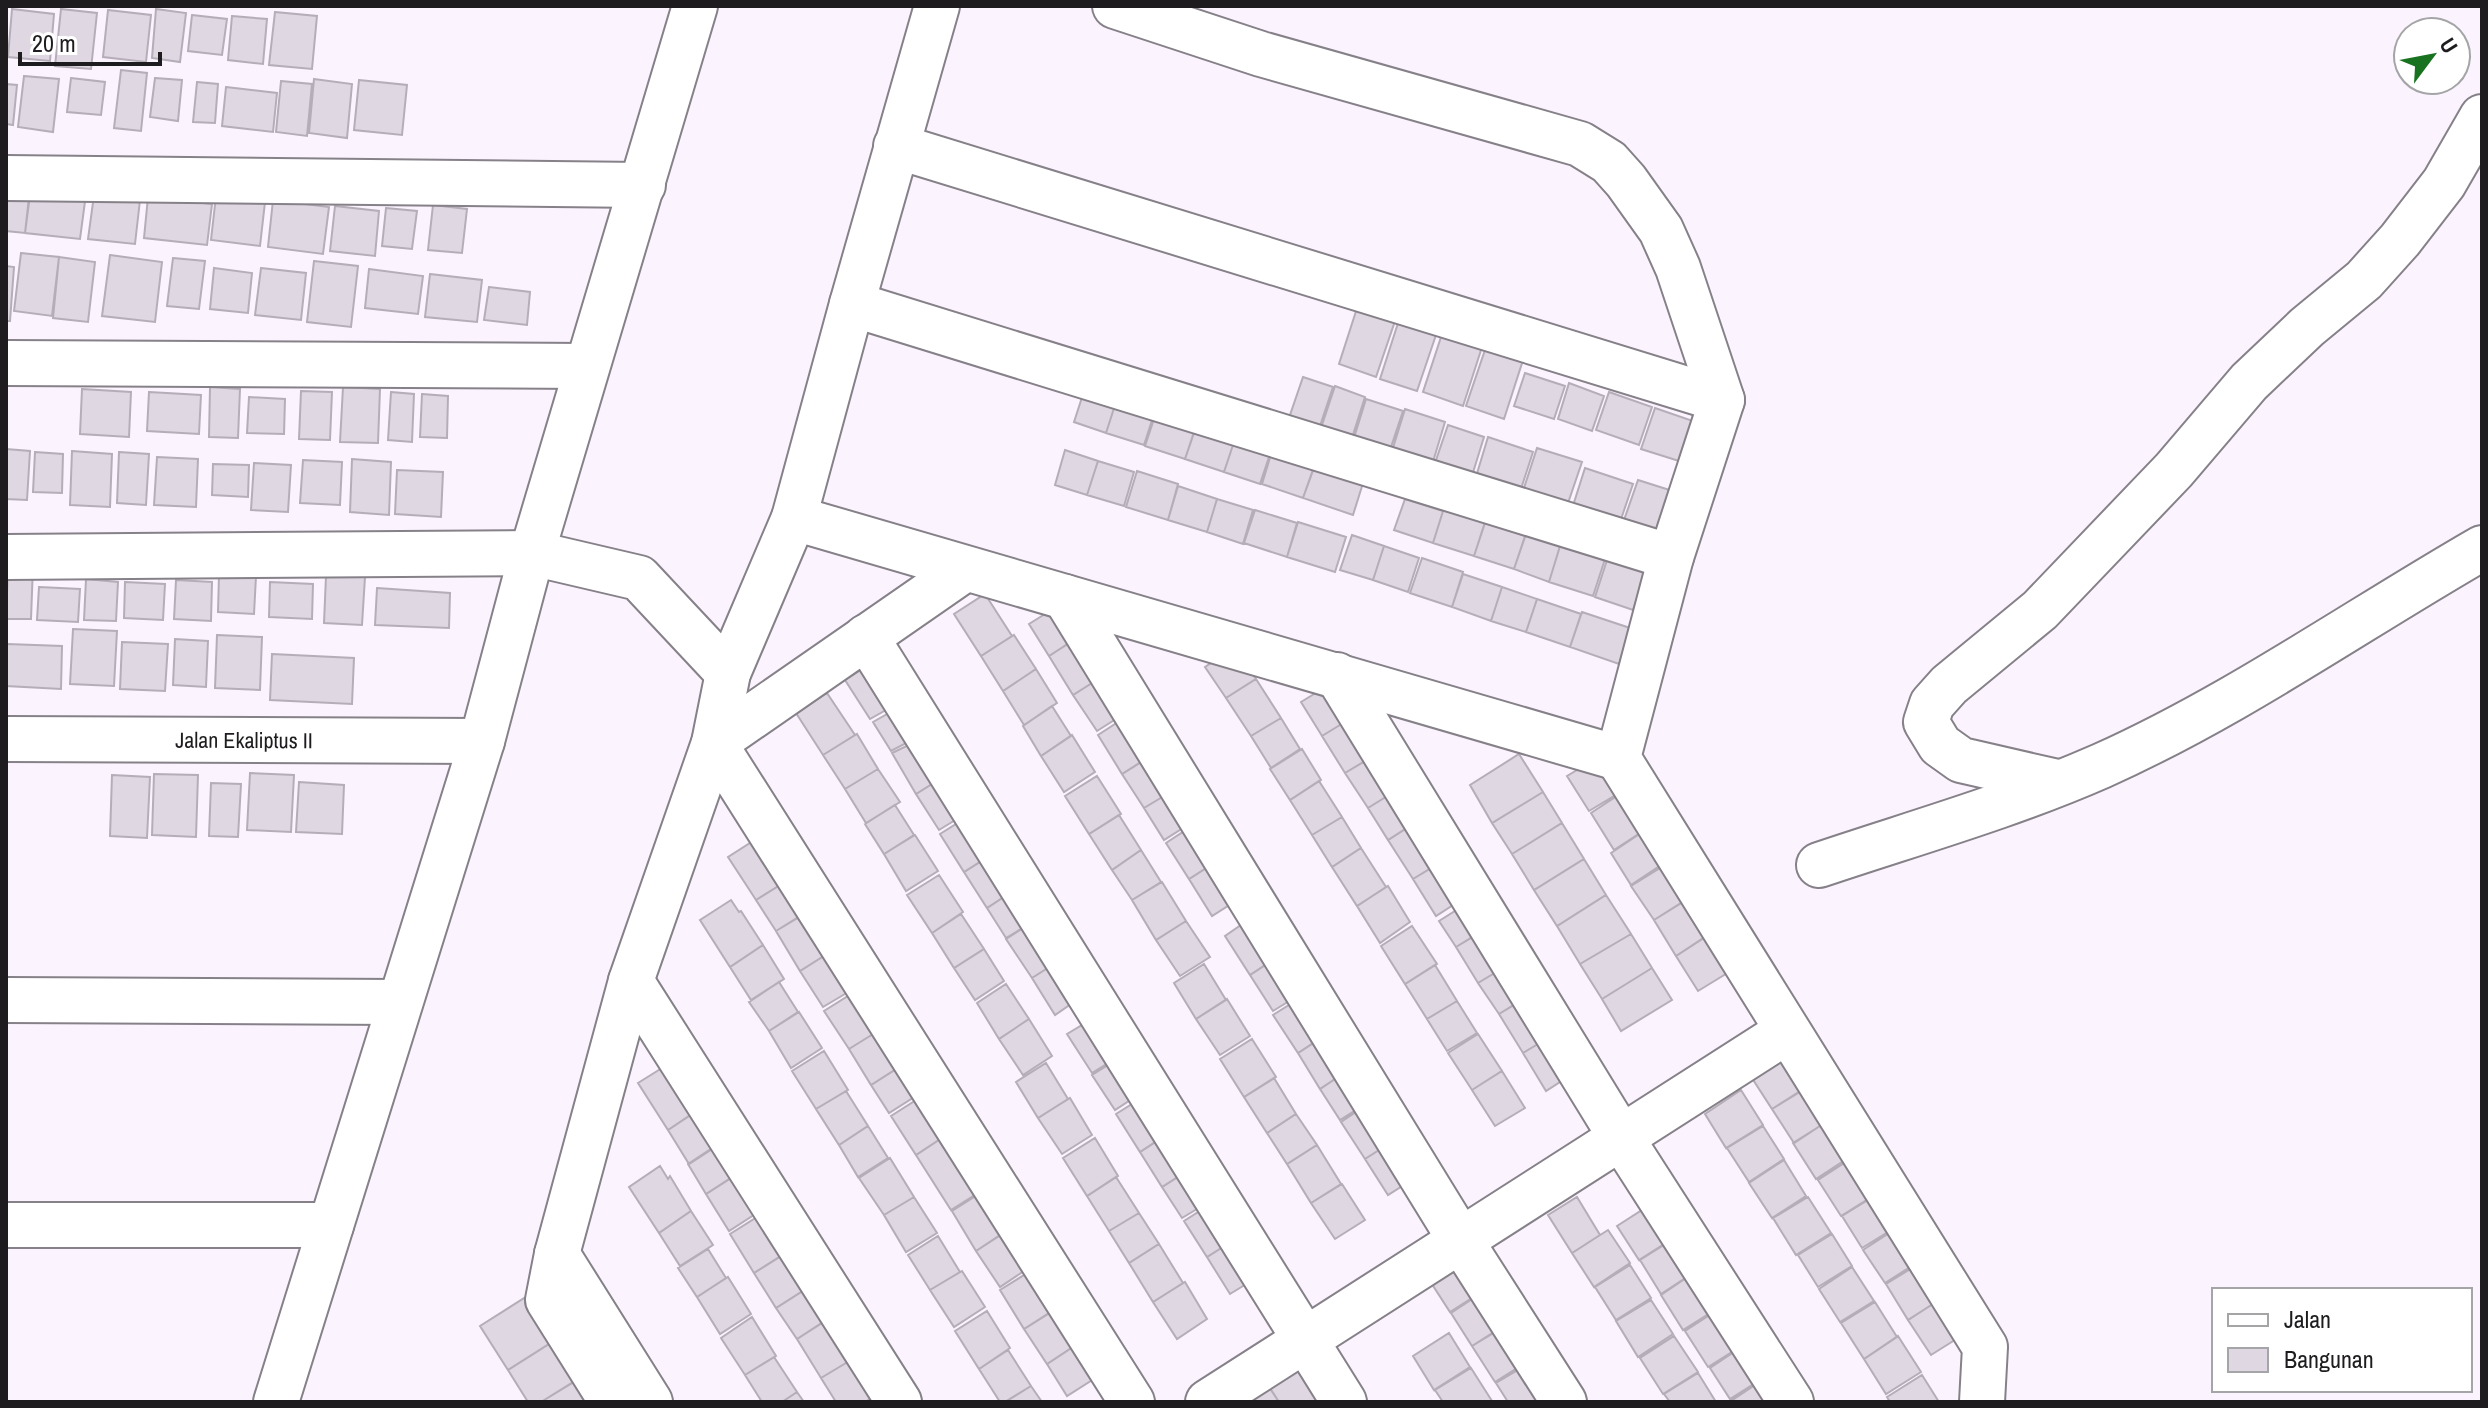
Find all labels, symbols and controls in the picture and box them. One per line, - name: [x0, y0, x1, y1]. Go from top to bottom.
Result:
- scale bar: [20, 16, 160, 66]
- north arrow: [2392, 16, 2472, 96]
- text: 20 m: [32, 27, 76, 59]
- text: U: [2433, 32, 2465, 59]
- street label: Jalan Ekaliptus II: [175, 725, 313, 755]
- legend: [2212, 1288, 2472, 1392]
- text: Jalan: [2284, 1303, 2331, 1335]
- text: Bangunan: [2284, 1343, 2374, 1375]

